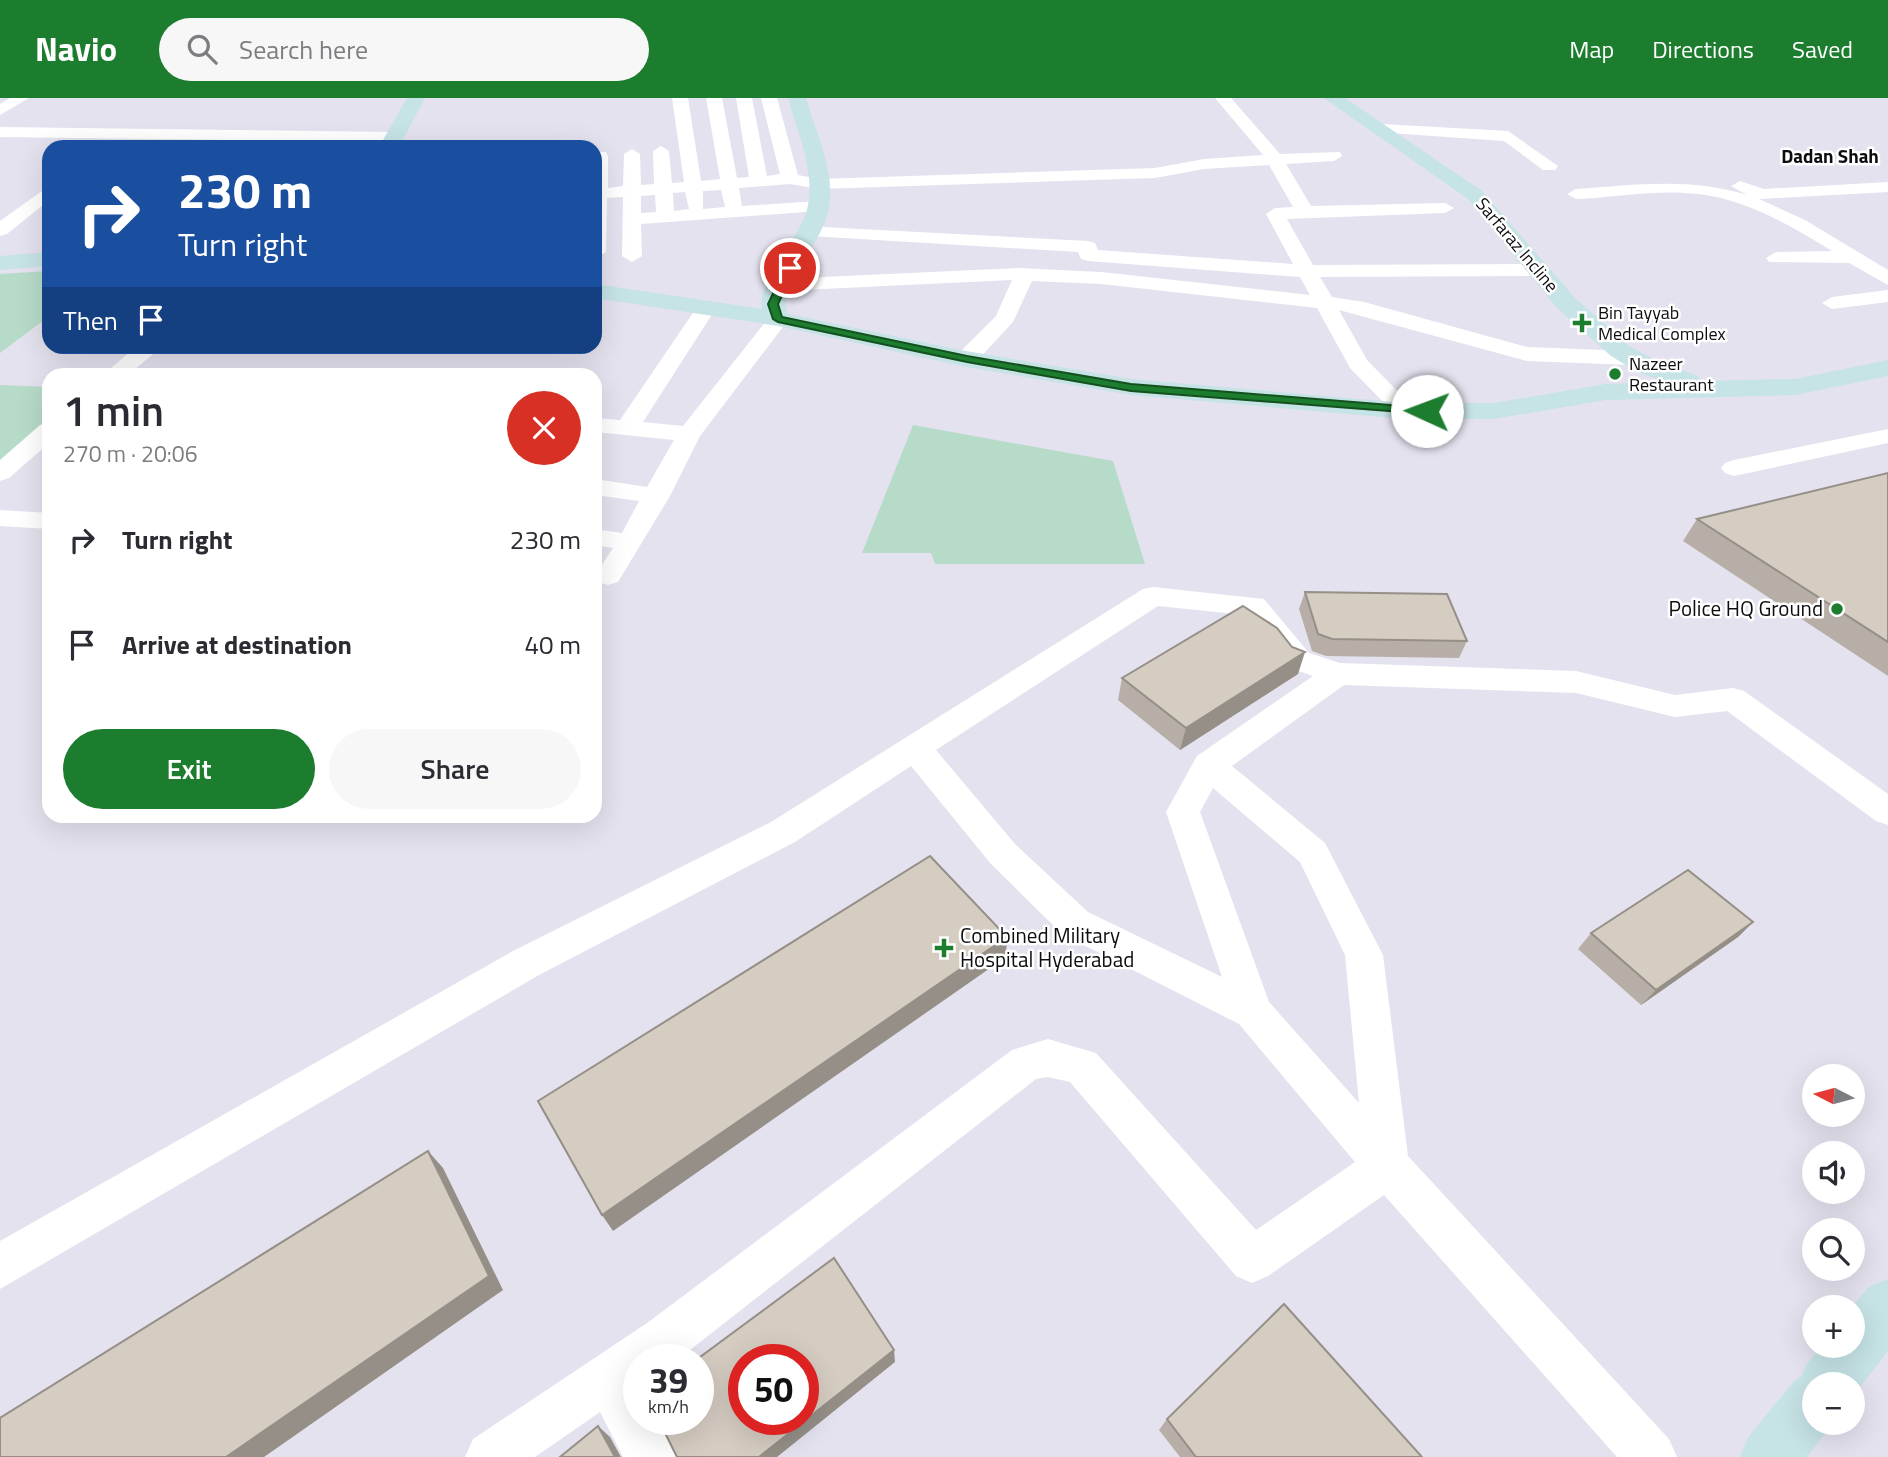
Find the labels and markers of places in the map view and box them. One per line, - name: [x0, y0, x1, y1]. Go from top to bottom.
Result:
- pin: [760, 238, 820, 298]
- place label: Bin Tayyab Medical Complex: [1598, 299, 1726, 347]
- marker: Bin Tayyab Medical Complex: [1572, 313, 1592, 333]
- place label: Nazeer Restaurant: [1629, 350, 1714, 398]
- marker: Nazeer Restaurant: [1607, 366, 1623, 382]
- place label: Police HQ Ground: [1669, 592, 1823, 624]
- marker: Police HQ Ground: [1829, 601, 1845, 617]
- place label: Combined Military Hospital Hyderabad: [960, 919, 1134, 975]
- marker: Combined Military Hospital Hyderabad: [934, 938, 954, 958]

